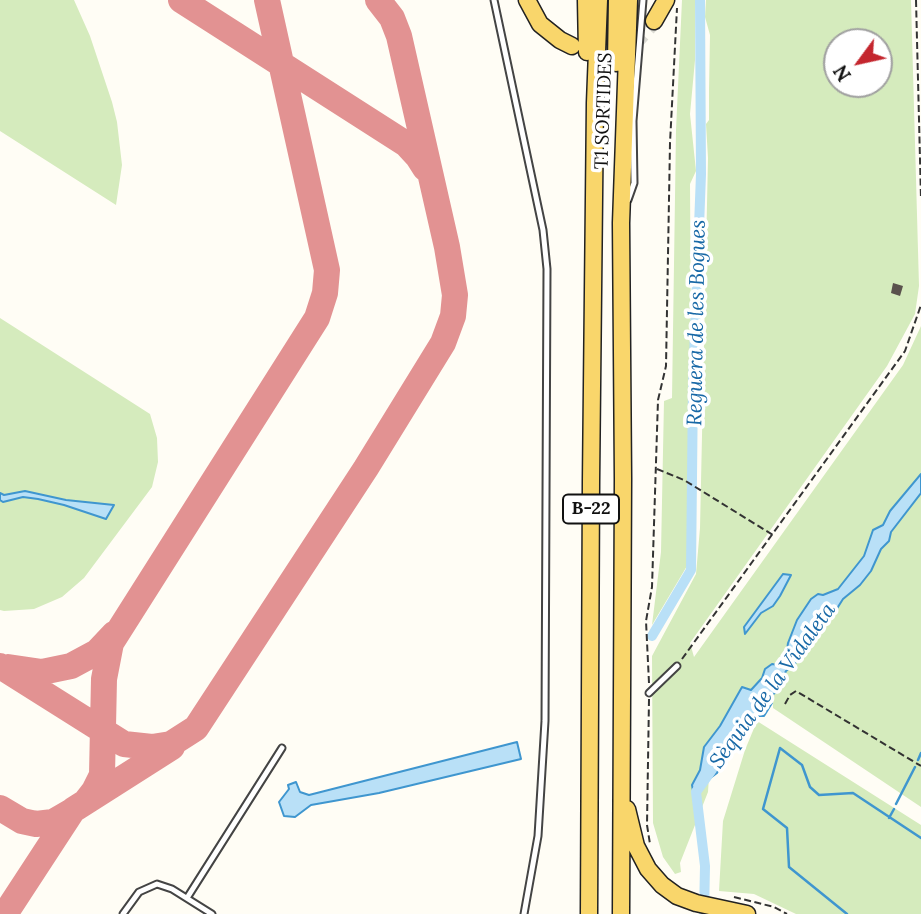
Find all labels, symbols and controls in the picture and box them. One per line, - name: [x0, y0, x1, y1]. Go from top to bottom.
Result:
- north arrow: [823, 28, 893, 98]
- street label: T1 SORTIDES: [591, 52, 617, 170]
- text: N: [828, 61, 856, 86]
- water label: Reguera de les Bogues: [683, 220, 711, 426]
- road number: B-22: [563, 494, 619, 524]
- water label: Sèquia de la Vidaleta: [705, 598, 841, 774]

